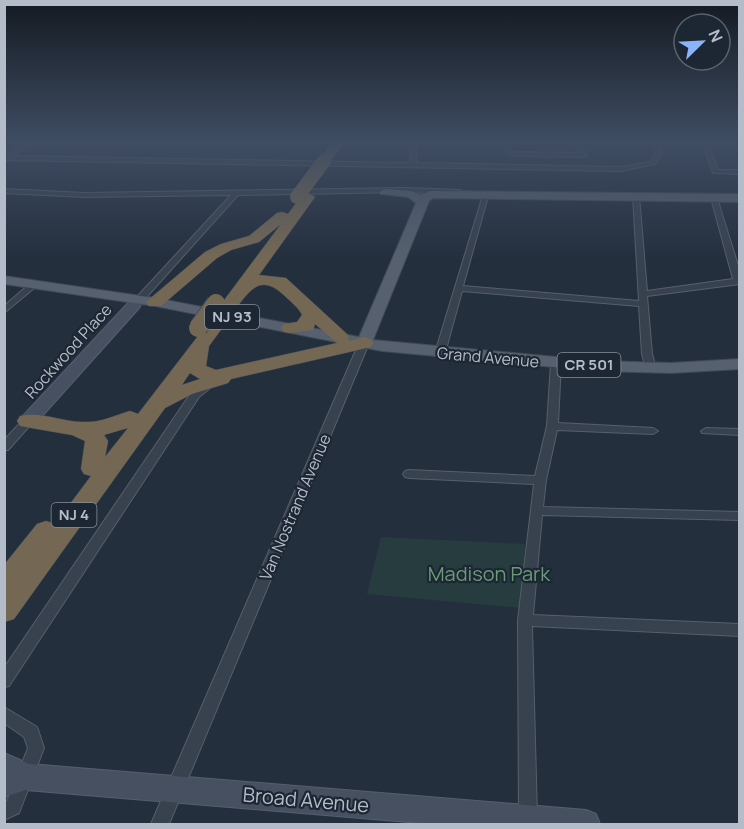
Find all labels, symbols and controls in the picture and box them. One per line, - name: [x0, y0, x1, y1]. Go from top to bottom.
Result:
- north arrow: [672, 12, 732, 72]
- text: N: [703, 26, 728, 46]
- street label: Rockwood Place: [20, 299, 116, 403]
- road number: NJ 93: [205, 305, 259, 329]
- street label: Grand Avenue: [436, 342, 540, 372]
- road number: CR 501: [558, 353, 620, 377]
- street label: Van Nostrand Avenue: [254, 430, 336, 584]
- road number: NJ 4: [52, 503, 97, 527]
- park label: Madison Park: [428, 560, 551, 587]
- street label: Broad Avenue: [242, 781, 370, 818]

